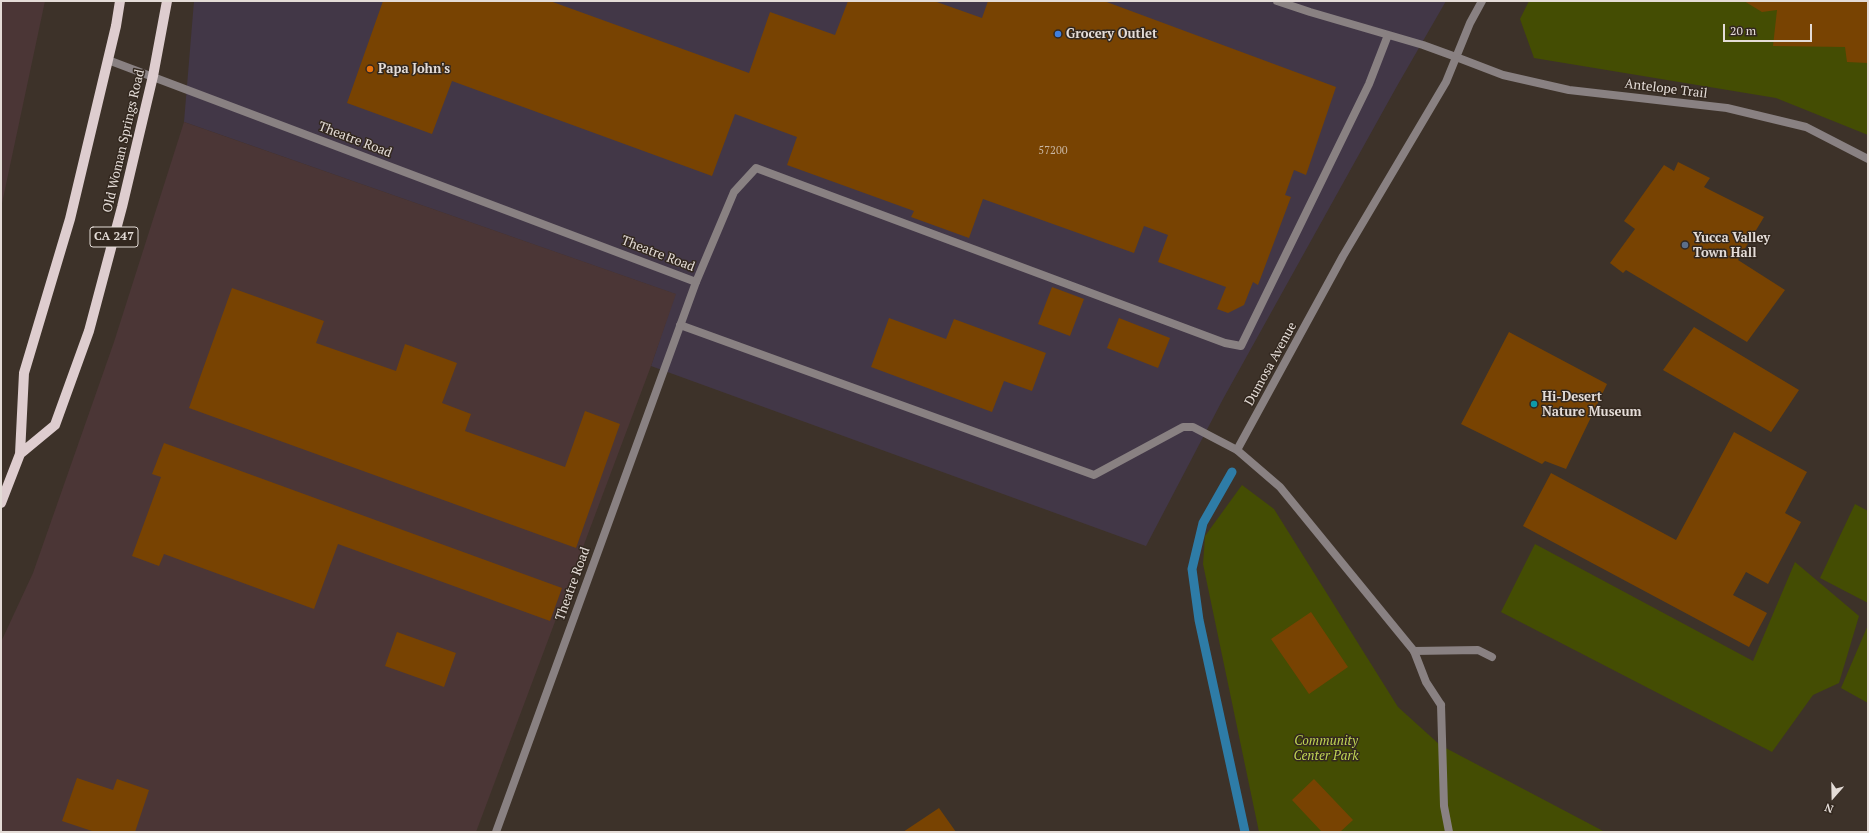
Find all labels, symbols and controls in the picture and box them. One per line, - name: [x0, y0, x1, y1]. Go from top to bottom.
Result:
- scale bar: [1725, 16, 1814, 42]
- text: 20 m: [1730, 23, 1756, 38]
- place label: Grocery Outlet: [1066, 26, 1157, 42]
- marker: Grocery Outlet: [1053, 29, 1063, 39]
- place label: Papa John's: [378, 61, 450, 77]
- marker: Papa John's: [365, 64, 375, 74]
- street label: Old Woman Springs Road: [100, 68, 148, 214]
- street label: Antelope Trail: [1624, 76, 1708, 102]
- street label: Theatre Road: [316, 119, 394, 161]
- house number: 57200: [1038, 144, 1068, 158]
- road number: CA 247: [90, 227, 138, 247]
- place label: Yucca Valley Town Hall: [1693, 230, 1770, 261]
- street label: Theatre Road: [619, 233, 697, 275]
- marker: Yucca Valley Town Hall: [1680, 240, 1690, 250]
- street label: Dumosa Avenue: [1242, 320, 1300, 408]
- place label: Hi-Desert Nature Museum: [1542, 389, 1642, 420]
- marker: Hi-Desert Nature Museum: [1529, 399, 1539, 409]
- street label: Theatre Road: [552, 545, 594, 623]
- park label: Community Center Park: [1293, 733, 1359, 764]
- north arrow: [1813, 777, 1853, 817]
- text: N: [1823, 800, 1835, 816]

